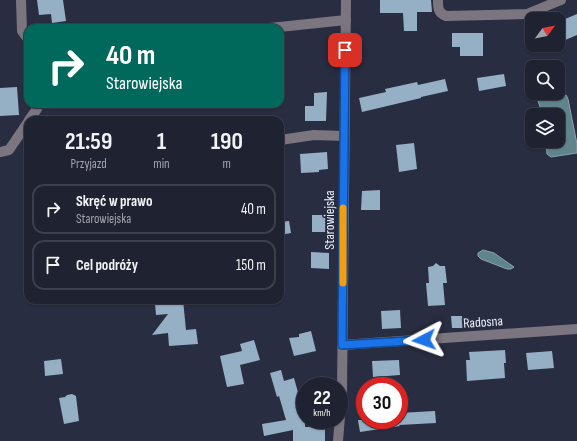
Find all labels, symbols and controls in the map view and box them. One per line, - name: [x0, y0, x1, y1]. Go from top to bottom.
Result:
- north arrow: [525, 12, 565, 52]
- map controls: [525, 12, 565, 148]
- pin: [328, 33, 362, 67]
- text: 40 m: [106, 39, 155, 72]
- icon: arrive: [334, 39, 356, 61]
- icon: right: [40, 40, 92, 92]
- button: search: [525, 60, 565, 100]
- text: Starowiejska: [106, 73, 182, 94]
- button: layers: [525, 108, 565, 148]
- text: 21:59: [65, 127, 112, 156]
- text: 1: [157, 127, 166, 156]
- text: 190: [211, 127, 243, 156]
- text: Przyjazd: [71, 156, 107, 172]
- text: min: [153, 156, 170, 172]
- text: m: [223, 156, 231, 172]
- street label: Starowiejska: [321, 190, 338, 250]
- text: Skręć w prawo: [76, 192, 153, 211]
- icon: right: [42, 198, 64, 220]
- text: 40 m: [241, 200, 266, 219]
- text: Starowiejska: [76, 211, 131, 227]
- icon: arrive: [42, 254, 64, 276]
- text: Cel podróży: [76, 256, 138, 275]
- text: 150 m: [236, 256, 266, 275]
- street label: Radosna: [463, 312, 503, 332]
- position arrow: [403, 319, 445, 361]
- speed limit sign: 30: [356, 377, 408, 429]
- text: 22: [313, 386, 331, 410]
- text: km/h: [313, 407, 331, 419]

